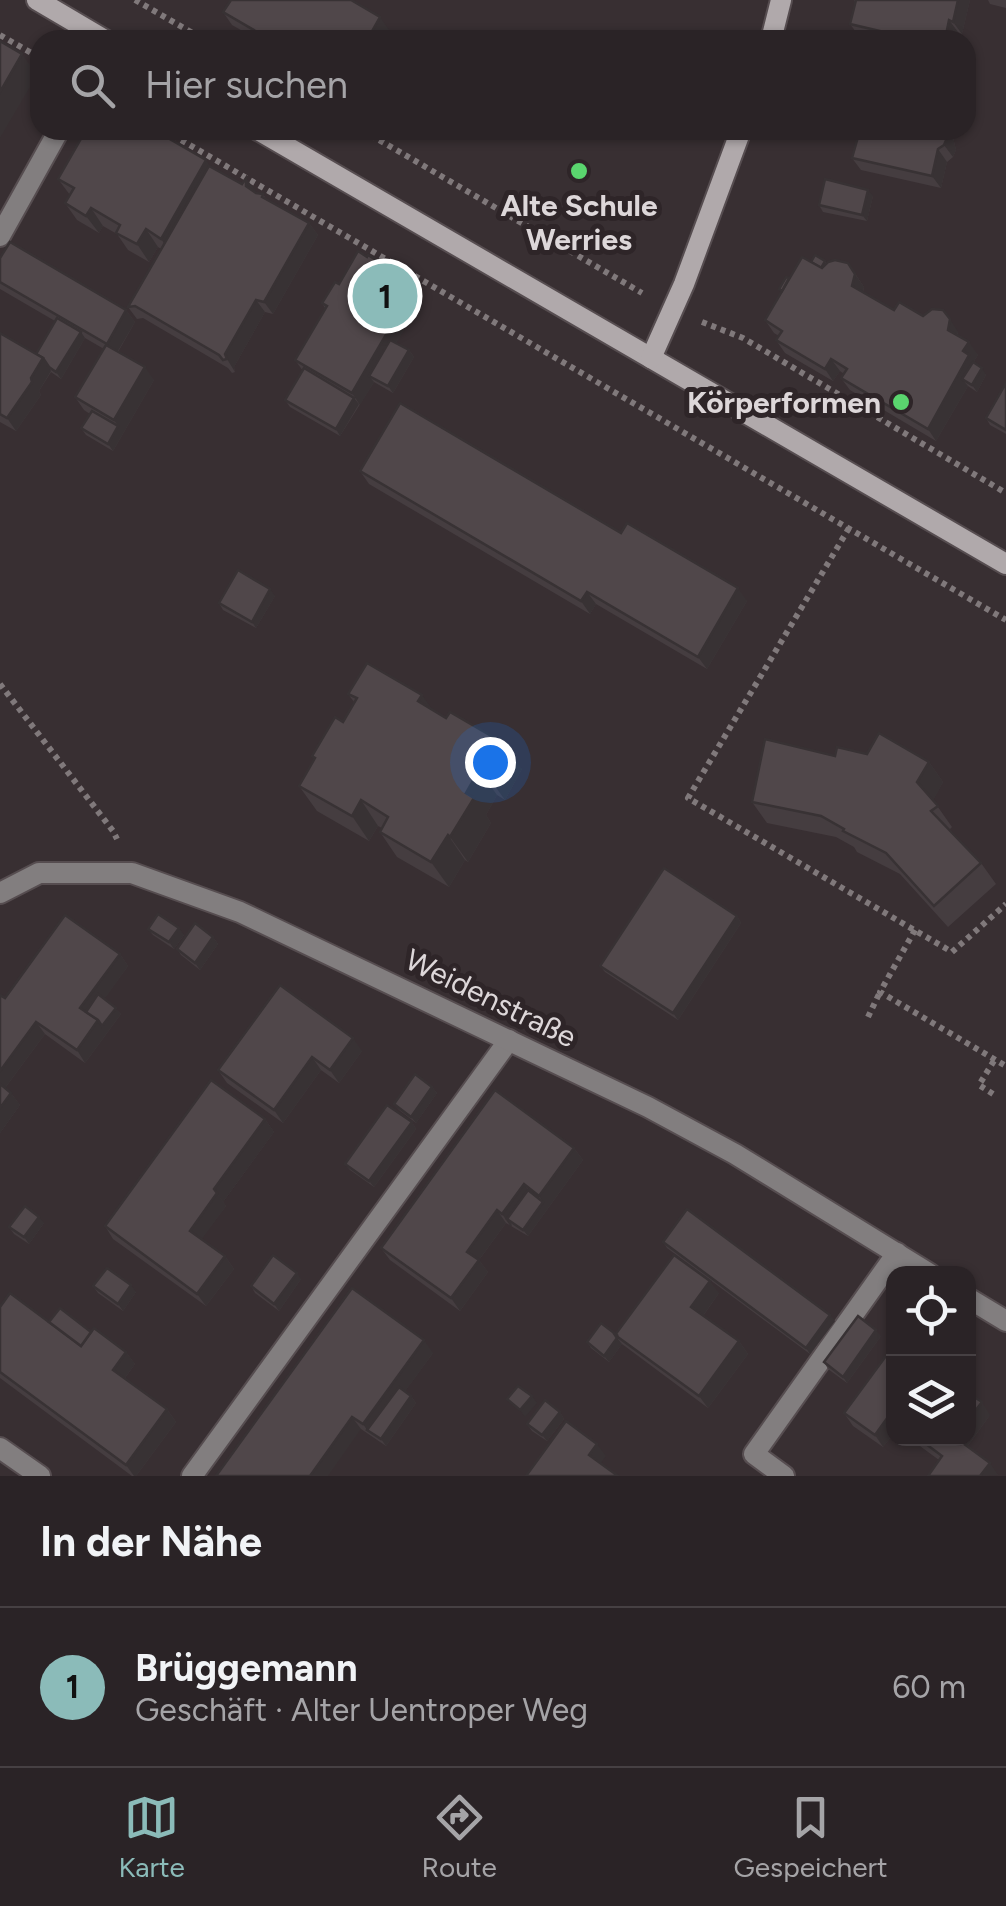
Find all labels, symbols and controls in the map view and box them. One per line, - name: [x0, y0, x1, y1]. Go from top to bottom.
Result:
- search box: [30, 30, 976, 140]
- icon: search: [65, 58, 120, 113]
- text: Hier suchen: [145, 62, 348, 108]
- marker: Alte Schule Werries: [568, 160, 590, 182]
- place label: Alte Schule Werries: [500, 187, 658, 258]
- pin: 1: [352, 258, 418, 334]
- place label: Körperformen: [687, 384, 881, 421]
- marker: Körperformen: [890, 391, 912, 413]
- your location: [465, 737, 516, 788]
- street label: Weidenstraße: [399, 941, 583, 1055]
- map controls: [886, 1266, 976, 1446]
- button: locate: [886, 1266, 976, 1356]
- button: layers: [886, 1356, 976, 1446]
- text: In der Nähe: [40, 1516, 262, 1567]
- text: Brüggemann: [135, 1645, 358, 1691]
- text: 1: [66, 1668, 79, 1706]
- text: 60 m: [892, 1668, 966, 1706]
- text: Geschäft · Alter Uentroper Weg: [135, 1691, 588, 1729]
- tab: Karte: [118, 1790, 185, 1884]
- tab: Route: [422, 1790, 497, 1884]
- tab: Gespeichert: [734, 1790, 888, 1884]

